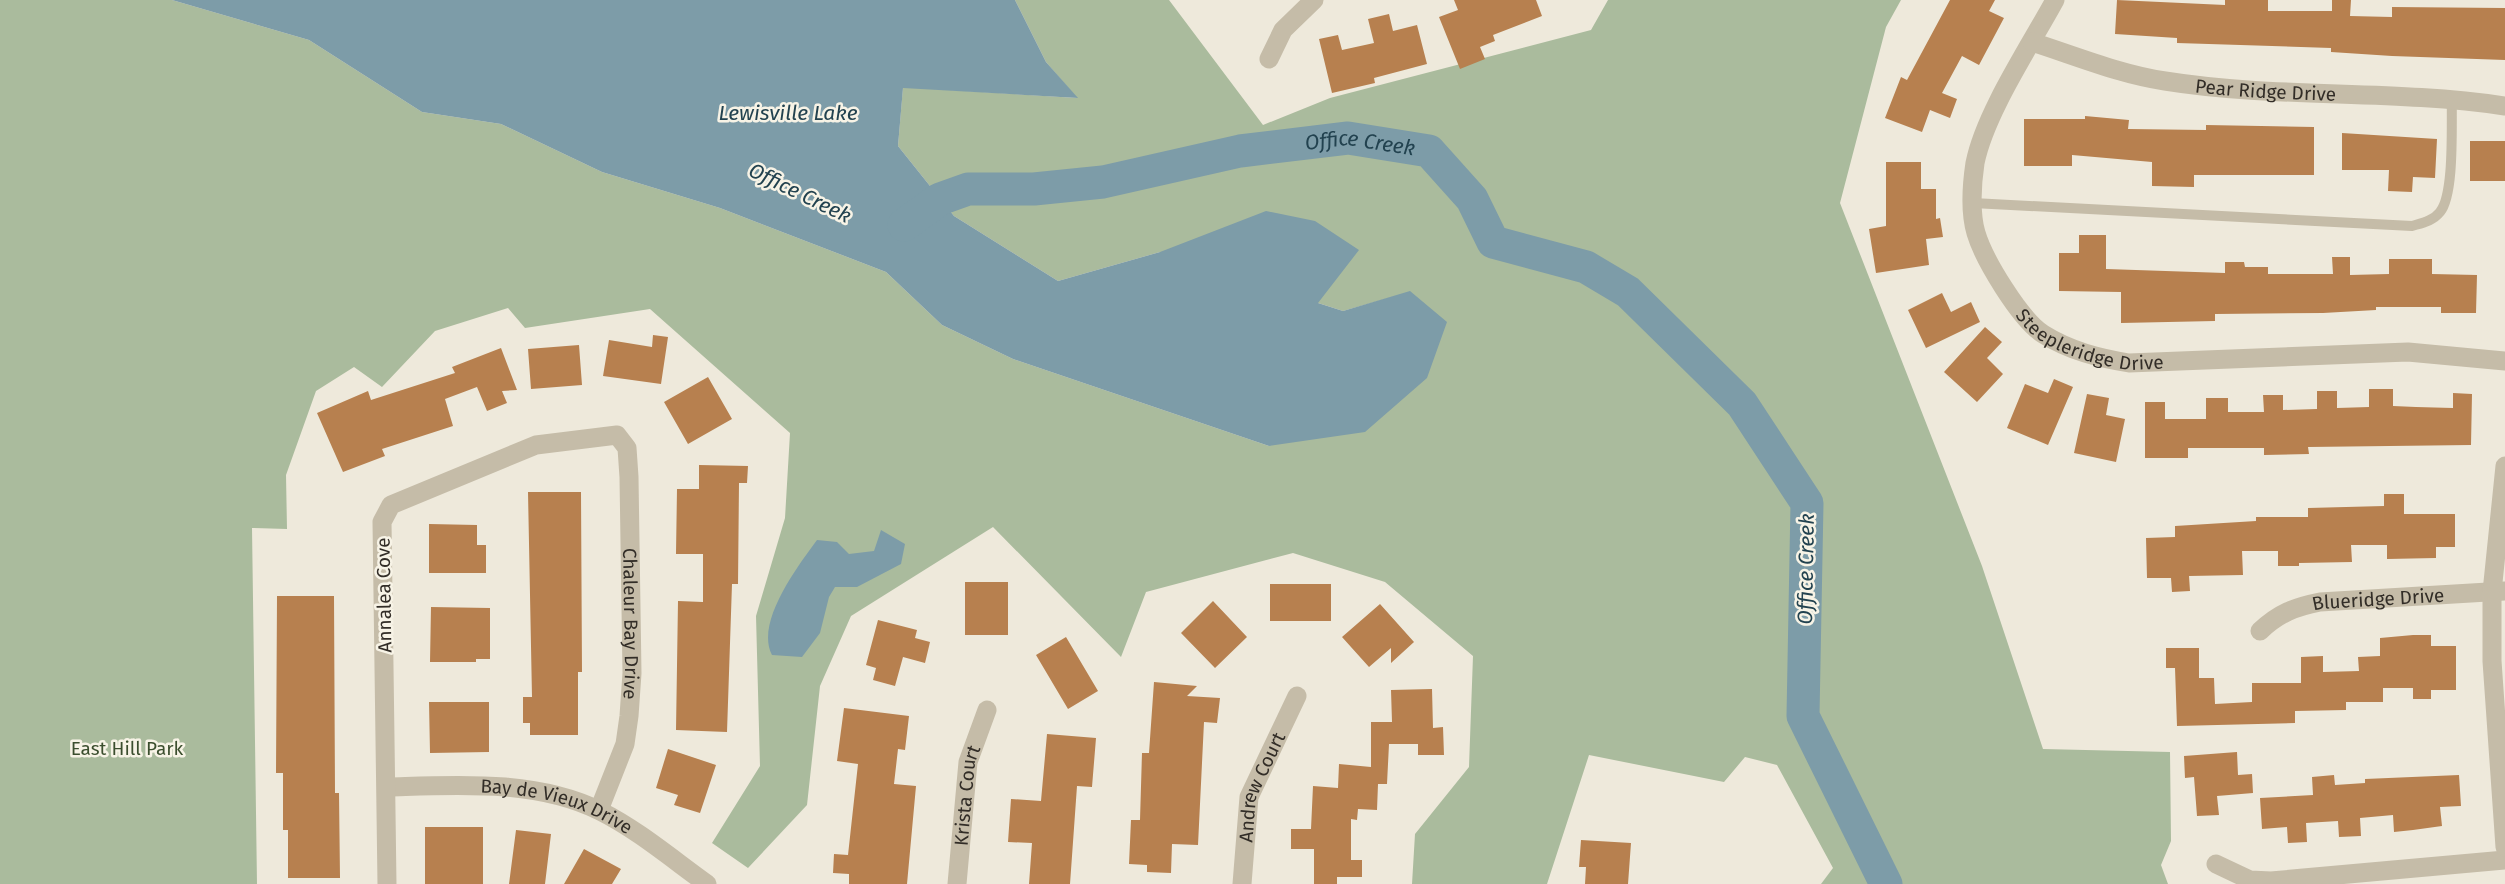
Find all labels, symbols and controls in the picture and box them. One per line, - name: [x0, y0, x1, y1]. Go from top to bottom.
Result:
- street label: Pear Ridge Drive: [2194, 74, 2337, 105]
- water label: Lewisville Lake: [718, 100, 858, 126]
- water label: Office Creek: [1303, 125, 1417, 162]
- water label: Office Creek: [744, 157, 856, 229]
- street label: Steepleridge Drive: [2011, 304, 2164, 375]
- water label: Office Creek: [1792, 513, 1820, 625]
- street label: Annalea Cove: [371, 537, 397, 653]
- street label: Chaleur Bay Drive: [619, 548, 644, 700]
- street label: Blueridge Drive: [2310, 583, 2445, 615]
- street label: Andrew Court: [1234, 728, 1290, 843]
- park label: East Hill Park: [71, 737, 184, 760]
- street label: Krista Court: [949, 742, 985, 847]
- street label: Bay de Vieux Drive: [480, 774, 637, 839]

